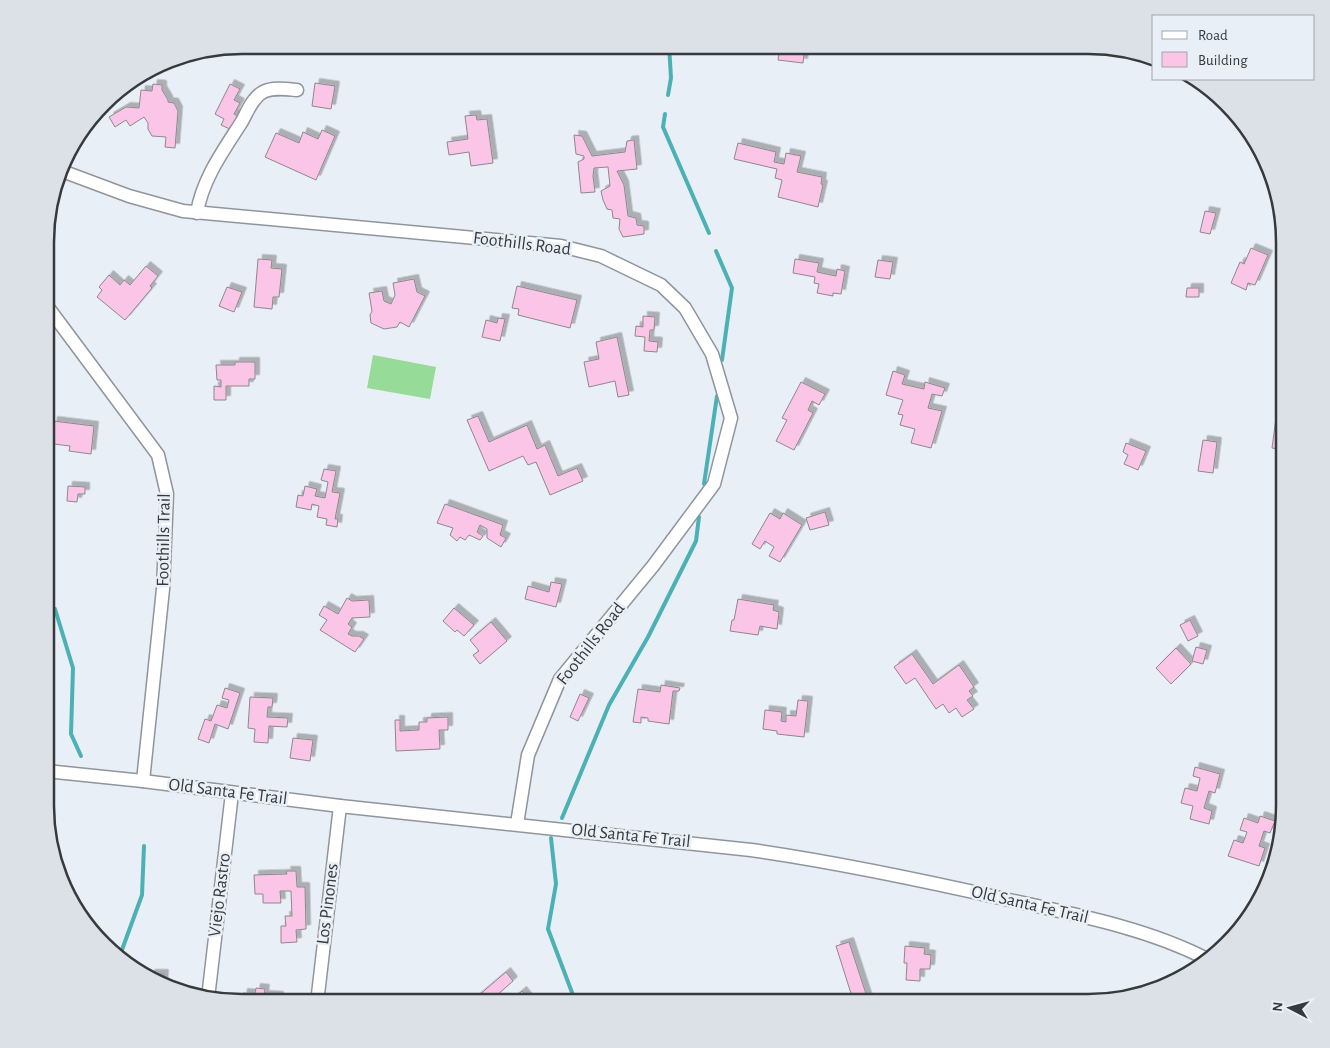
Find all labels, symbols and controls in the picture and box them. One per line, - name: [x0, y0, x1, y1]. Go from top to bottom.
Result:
- legend: [1152, 15, 1315, 80]
- text: Road: [1198, 28, 1228, 43]
- text: Building: [1198, 53, 1248, 68]
- street label: Foothills Road: [472, 229, 572, 259]
- street label: Foothills Trail: [154, 493, 174, 587]
- street label: Foothills Road: [554, 600, 628, 688]
- street label: Old Santa Fe Trail: [168, 776, 288, 808]
- street label: Old Santa Fe Trail: [571, 821, 691, 851]
- street label: Viejo Rastro: [206, 852, 234, 938]
- street label: Los Pinones: [314, 862, 342, 946]
- street label: Old Santa Fe Trail: [970, 883, 1090, 927]
- north arrow: [1265, 983, 1315, 1033]
- text: N: [1271, 1001, 1286, 1012]

